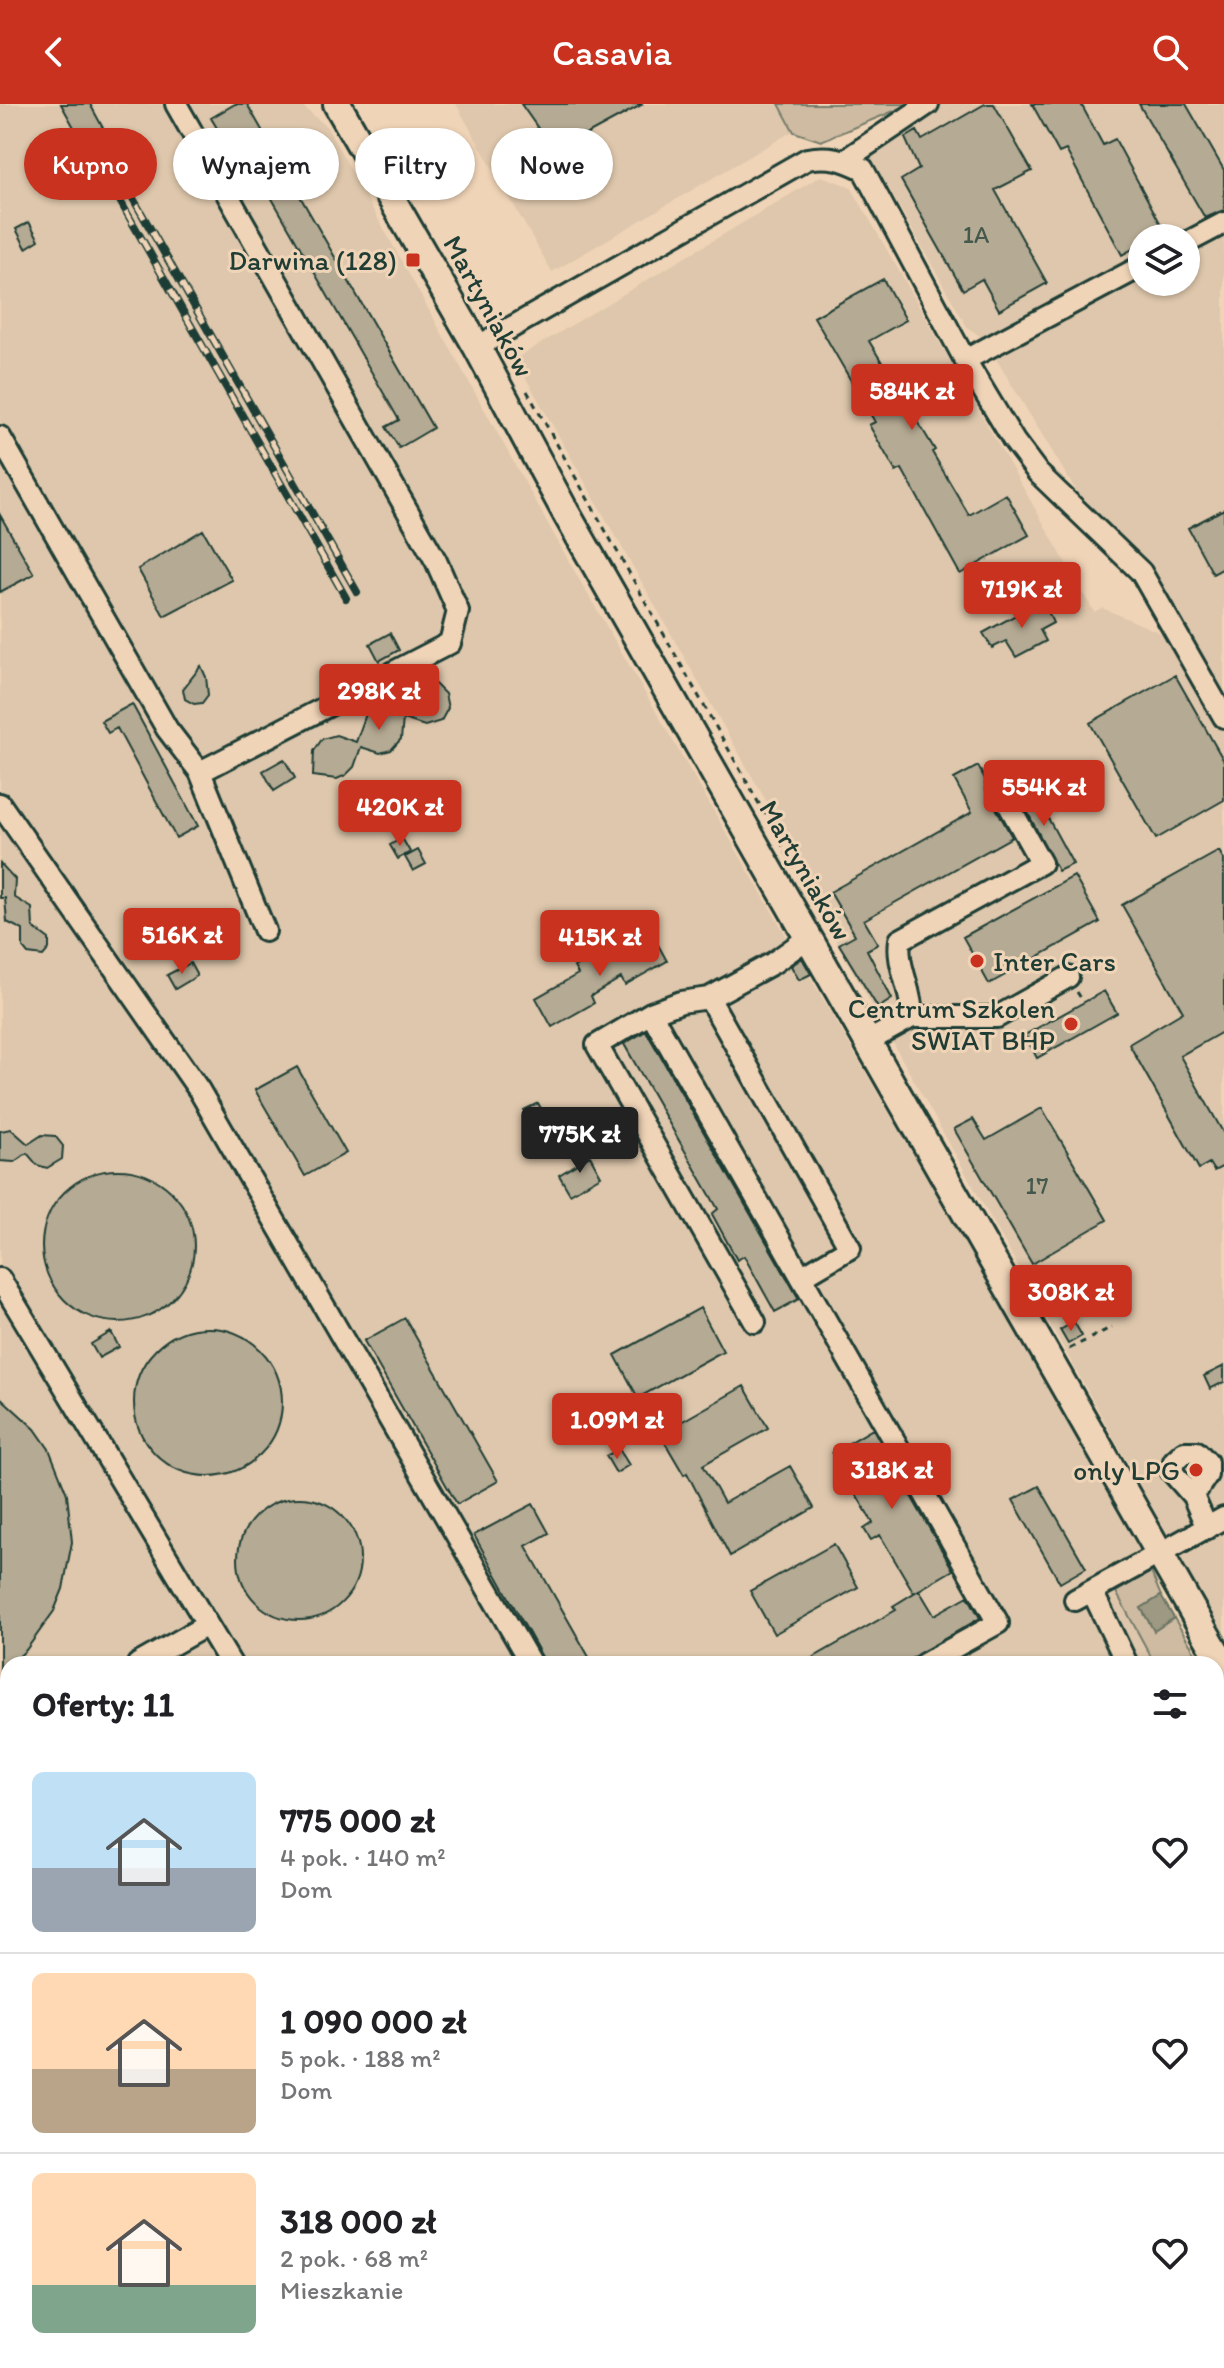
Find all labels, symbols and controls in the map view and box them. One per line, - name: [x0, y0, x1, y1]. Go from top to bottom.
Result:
- icon: back: [32, 30, 76, 74]
- icon: search: [1148, 30, 1192, 74]
- text: Casavia: [552, 31, 672, 74]
- chip: Kupno: [24, 128, 157, 200]
- chip: Wynajem: [173, 128, 339, 200]
- chip: Filtry: [355, 128, 475, 200]
- chip: Nowe: [491, 128, 613, 200]
- house number: 1A: [963, 220, 989, 249]
- map controls: [1128, 224, 1200, 296]
- button: layers: [1128, 224, 1200, 296]
- street label: Martyniaków: [436, 229, 542, 383]
- place label: Darwina (128): [228, 243, 397, 277]
- marker: Darwina (128): [404, 251, 422, 269]
- pin: 584K zł: [838, 364, 986, 432]
- text: 584K zł: [869, 374, 955, 406]
- pin: 719K zł: [948, 562, 1096, 630]
- text: 719K zł: [982, 572, 1062, 604]
- pin: 298K zł: [305, 664, 453, 732]
- text: 298K zł: [337, 674, 421, 706]
- pin: 554K zł: [970, 760, 1118, 828]
- text: 554K zł: [1002, 770, 1086, 802]
- pin: 420K zł: [326, 780, 474, 848]
- text: 420K zł: [356, 790, 444, 822]
- street label: Martyniaków: [752, 794, 860, 946]
- pin: 516K zł: [108, 908, 256, 976]
- pin: 415K zł: [526, 910, 674, 978]
- text: 516K zł: [141, 918, 223, 950]
- text: 415K zł: [558, 920, 642, 952]
- place label: Inter Cars: [993, 944, 1116, 978]
- marker: Inter Cars: [968, 952, 986, 970]
- place label: Centrum Szkolen SWIAT BHP: [848, 991, 1055, 1057]
- marker: Centrum Szkolen SWIAT BHP: [1062, 1015, 1080, 1033]
- pin: 775K zł: [506, 1107, 654, 1175]
- text: 775K zł: [539, 1117, 621, 1149]
- house number: 17: [1025, 1171, 1049, 1200]
- pin: 308K zł: [997, 1265, 1145, 1333]
- text: 308K zł: [1028, 1275, 1114, 1307]
- pin: 1.09M zł: [534, 1393, 700, 1461]
- text: 1.09M zł: [570, 1403, 664, 1435]
- pin: 318K zł: [818, 1443, 966, 1511]
- text: 318K zł: [851, 1453, 933, 1485]
- place label: only LPG: [1073, 1453, 1180, 1487]
- marker: only LPG: [1187, 1461, 1205, 1479]
- icon: filters: [1148, 1682, 1192, 1726]
- text: Oferty: 11: [32, 1684, 174, 1725]
- text: 775 000 zł: [280, 1800, 435, 1841]
- icon: home: [96, 1804, 192, 1900]
- icon: heart: [1148, 1830, 1192, 1874]
- text: 4 pok. · 140 m²: [280, 1841, 446, 1873]
- text: Dom: [280, 1873, 332, 1905]
- text: 1 090 000 zł: [280, 2001, 467, 2042]
- icon: home: [96, 2005, 192, 2101]
- icon: heart: [1148, 2031, 1192, 2075]
- text: 5 pok. · 188 m²: [280, 2042, 441, 2074]
- text: Dom: [280, 2074, 332, 2106]
- text: 318 000 zł: [280, 2201, 437, 2242]
- icon: home: [96, 2205, 192, 2301]
- icon: heart: [1148, 2231, 1192, 2275]
- text: 2 pok. · 68 m²: [280, 2242, 428, 2274]
- text: Mieszkanie: [280, 2274, 403, 2306]

